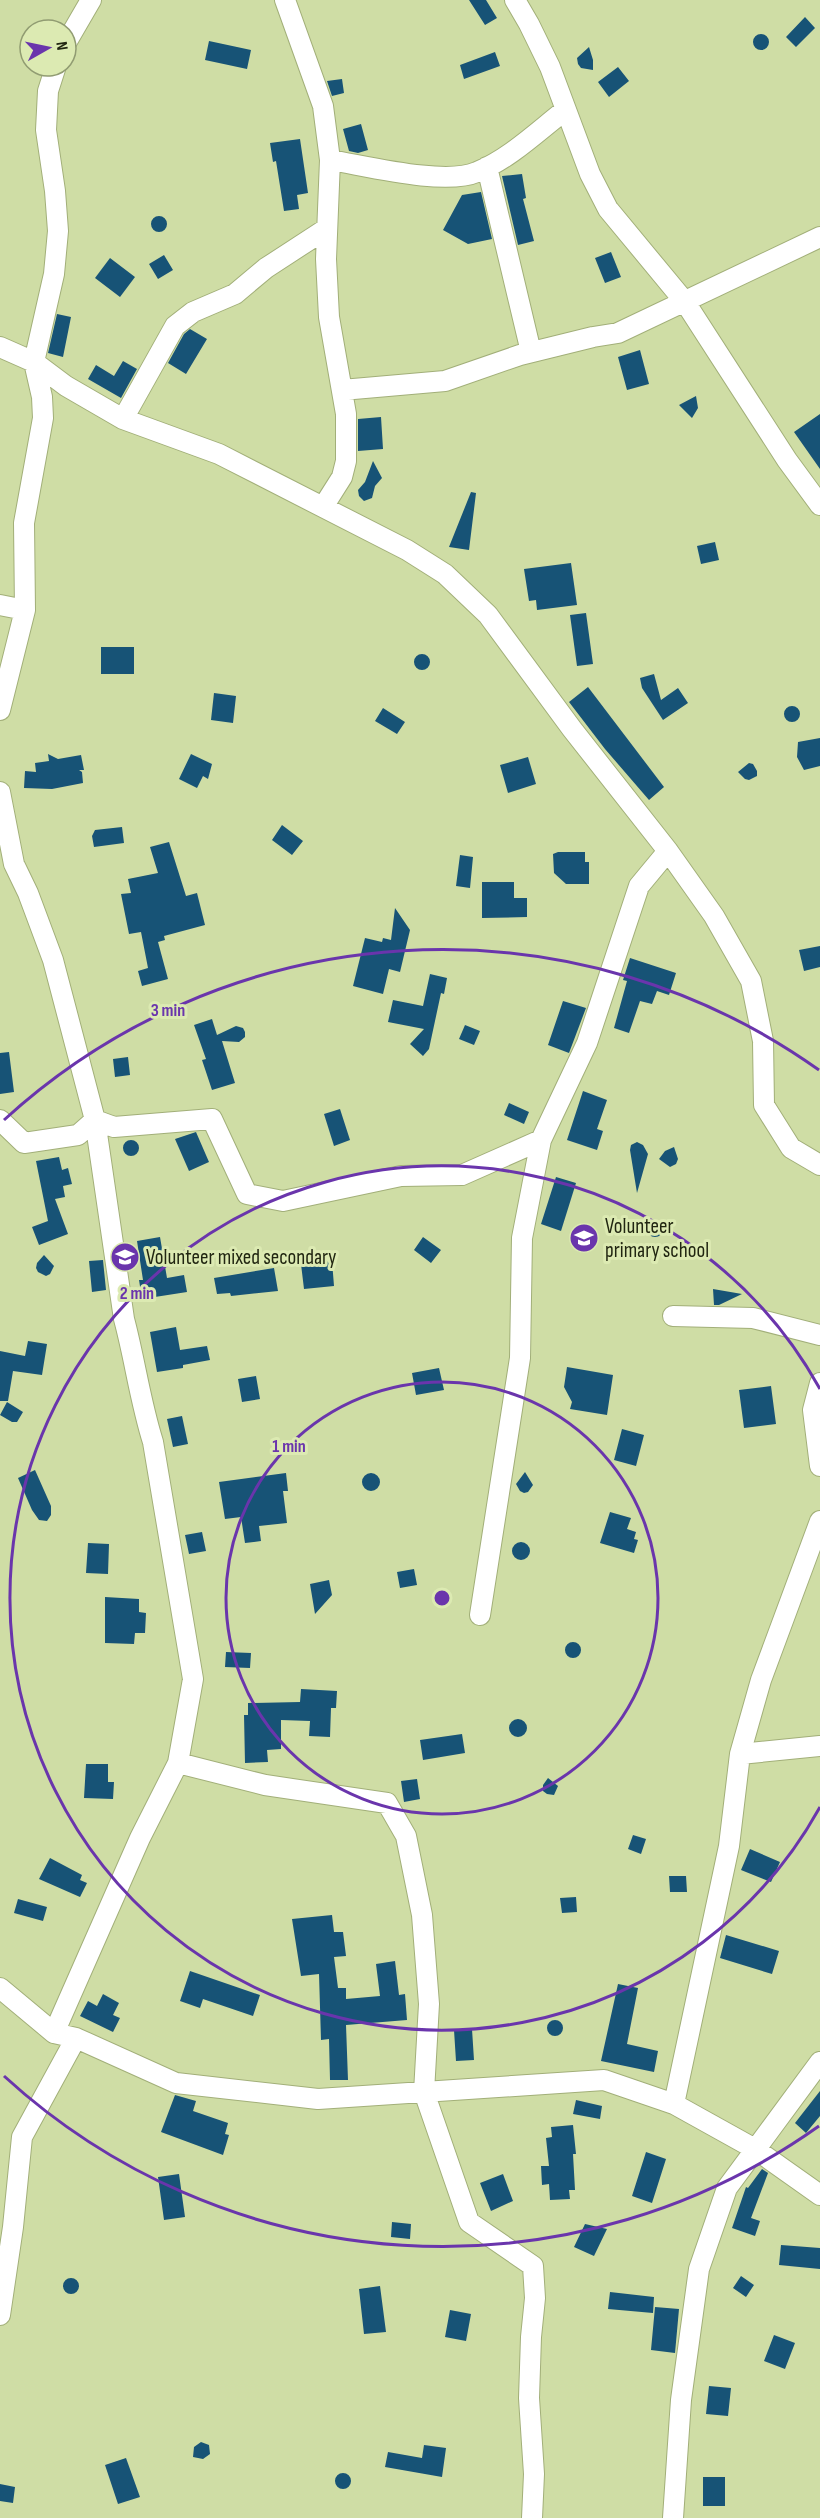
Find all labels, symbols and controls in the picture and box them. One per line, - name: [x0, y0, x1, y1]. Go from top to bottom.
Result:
- north arrow: [18, 18, 78, 78]
- text: N: [51, 40, 71, 52]
- text: 3 min: [151, 1000, 185, 1021]
- place label: Volunteer primary school: [605, 1214, 709, 1263]
- school or university icon: Volunteer primary school: [568, 1222, 600, 1254]
- school or university icon: Volunteer mixed secondary: [109, 1241, 141, 1273]
- place label: Volunteer mixed secondary: [146, 1245, 336, 1270]
- text: 2 min: [120, 1283, 154, 1304]
- text: 1 min: [272, 1436, 306, 1457]
- centre of rings: [432, 1588, 452, 1608]

